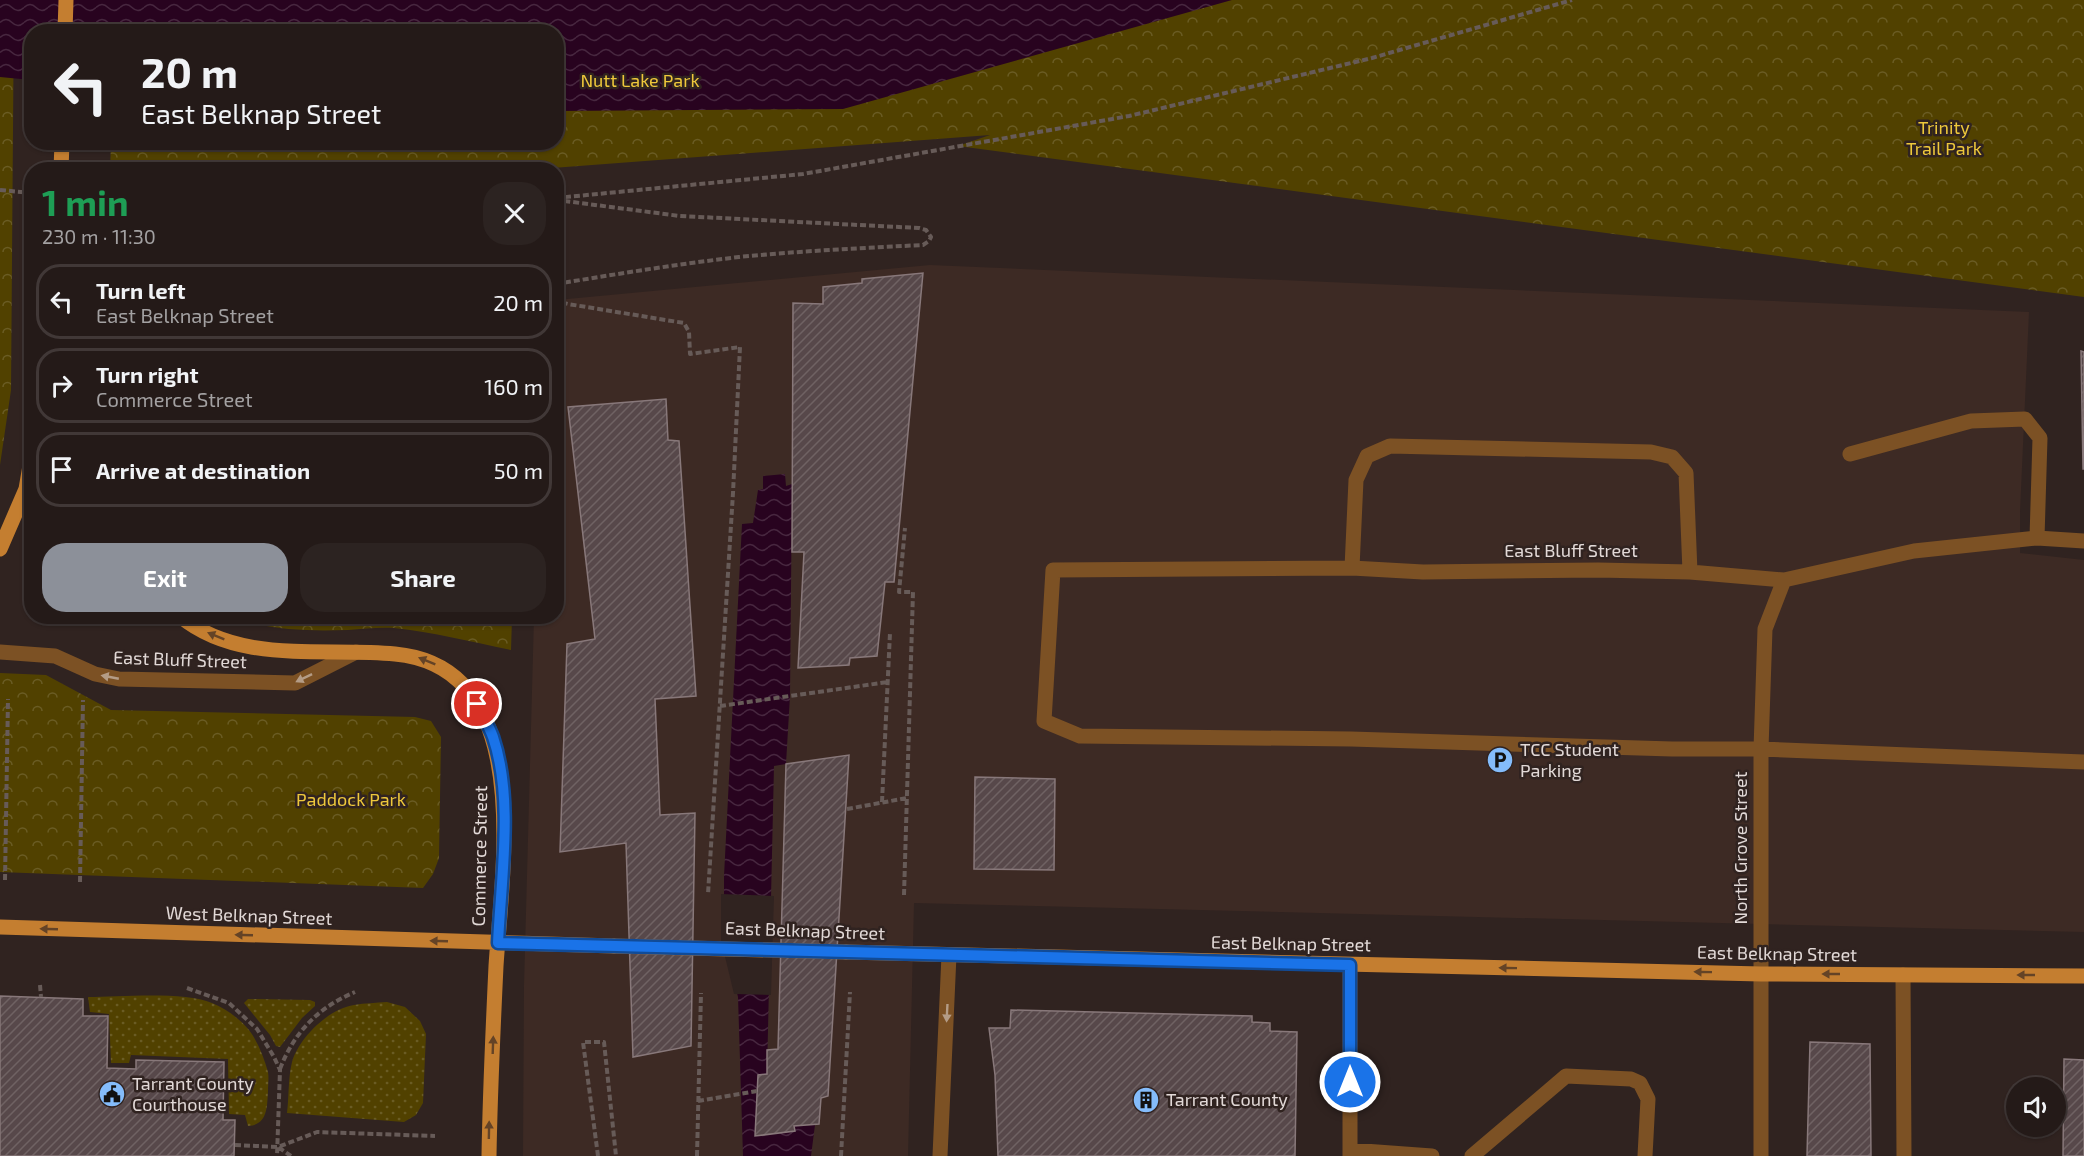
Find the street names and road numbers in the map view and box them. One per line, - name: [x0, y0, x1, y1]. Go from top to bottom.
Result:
- street label: East Bluff Street: [1504, 539, 1638, 561]
- street label: East Bluff Street: [113, 646, 247, 672]
- street label: North Grove Street: [1729, 771, 1751, 925]
- street label: Commerce Street: [467, 785, 491, 927]
- street label: West Belknap Street: [165, 901, 333, 929]
- street label: East Belknap Street: [725, 916, 886, 944]
- street label: East Belknap Street: [1211, 931, 1371, 955]
- street label: East Belknap Street: [1697, 941, 1857, 965]

